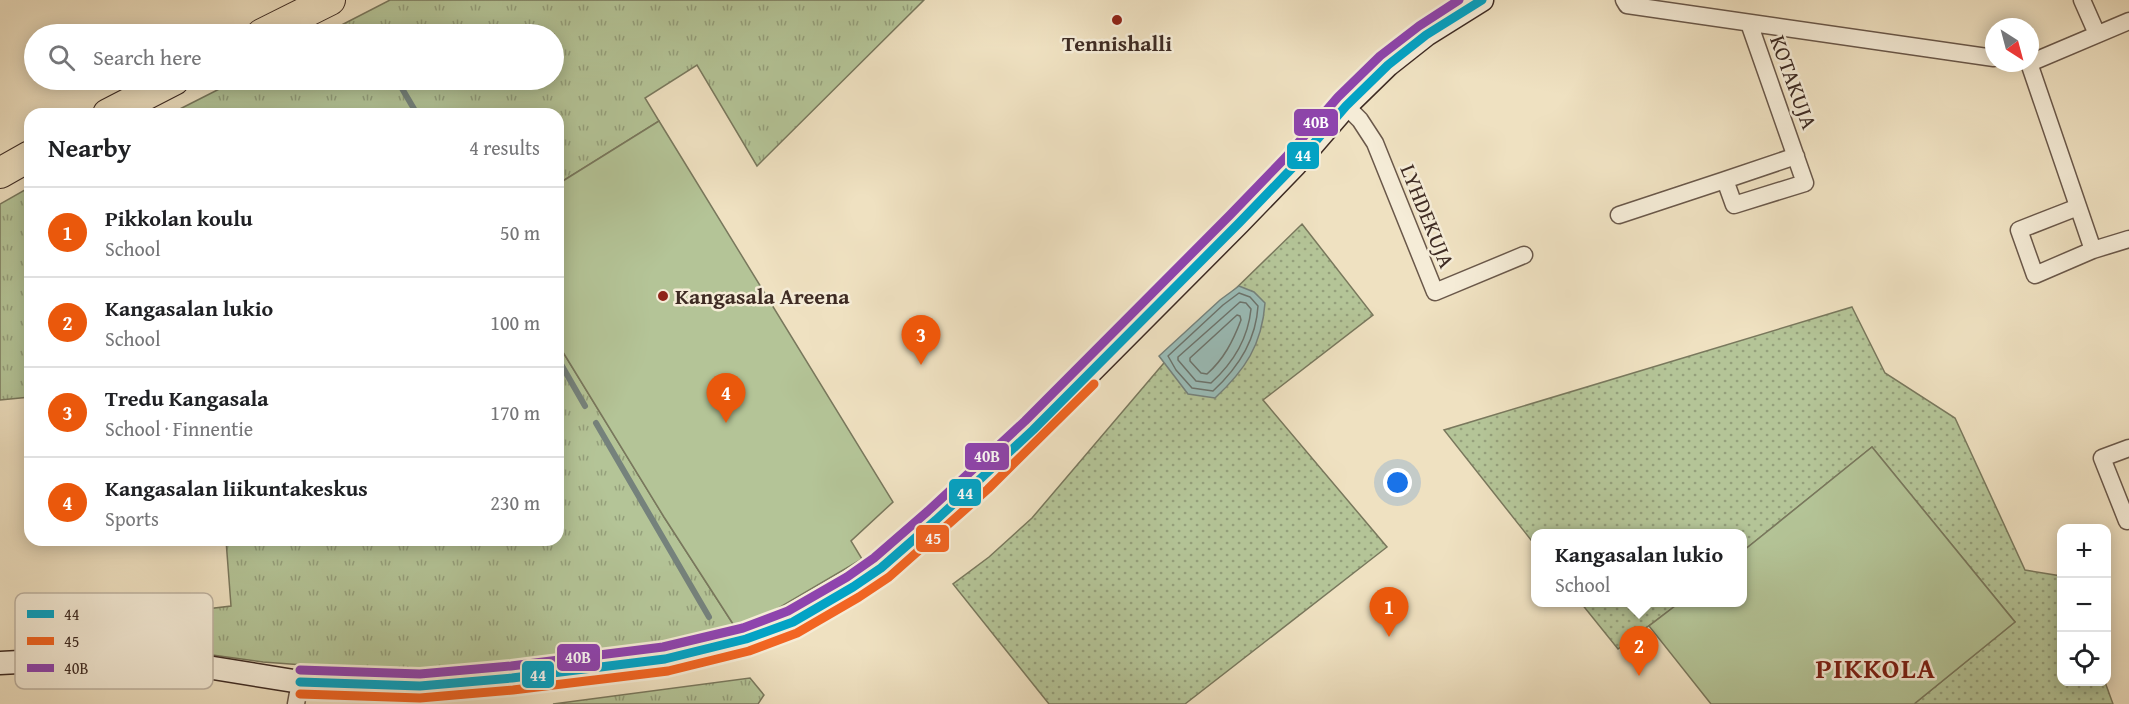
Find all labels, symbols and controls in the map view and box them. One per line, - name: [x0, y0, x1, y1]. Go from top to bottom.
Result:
- marker: Tennishalli: [1110, 13, 1124, 27]
- north arrow: [1985, 18, 2039, 72]
- search box: [24, 24, 564, 90]
- place label: Tennishalli: [1062, 27, 1172, 59]
- street label: KOTAKUJA: [1762, 31, 1826, 134]
- icon: search: [45, 41, 78, 74]
- text: Search here: [93, 41, 202, 73]
- line badge: 40B: [1293, 108, 1339, 137]
- text: 40B: [1303, 110, 1329, 134]
- text: Nearby: [48, 128, 131, 167]
- text: 4 results: [469, 133, 540, 162]
- line badge: 44: [1286, 141, 1320, 170]
- text: 44: [1295, 143, 1311, 167]
- street label: LYHDEKUJA: [1393, 159, 1464, 273]
- text: Pikkolan koulu: [105, 202, 253, 234]
- text: 1: [62, 218, 73, 247]
- text: 50 m: [500, 218, 540, 247]
- text: School: [105, 234, 161, 263]
- place label: Kangasala Areena: [675, 280, 850, 312]
- marker: Kangasala Areena: [656, 289, 670, 303]
- text: Kangasalan lukio: [105, 292, 273, 324]
- text: 2: [62, 308, 73, 337]
- text: 100 m: [490, 308, 540, 337]
- pin: 3: [902, 316, 940, 365]
- text: School: [105, 324, 161, 353]
- pin: 4: [706, 374, 746, 423]
- text: Tredu Kangasala: [105, 382, 269, 414]
- text: 3: [62, 398, 73, 427]
- text: 170 m: [490, 398, 540, 427]
- text: School · Finnentie: [105, 414, 253, 443]
- line badge: 40B: [964, 442, 1010, 471]
- text: 40B: [974, 444, 1000, 468]
- your location: [1383, 468, 1412, 497]
- text: Kangasalan liikuntakeskus: [105, 472, 368, 504]
- line badge: 44: [948, 478, 982, 507]
- text: 44: [957, 481, 973, 505]
- text: 4: [62, 488, 73, 517]
- text: 230 m: [490, 488, 540, 517]
- text: Sports: [105, 504, 159, 533]
- line badge: 45: [915, 524, 950, 553]
- map controls: [2057, 524, 2111, 686]
- button: +: [2057, 524, 2111, 578]
- text: 45: [925, 526, 941, 550]
- popup: [1531, 529, 1747, 607]
- text: Kangasalan lukio: [1555, 538, 1723, 570]
- text: School: [1555, 570, 1610, 599]
- button: −: [2057, 578, 2111, 632]
- pin: 1: [1370, 588, 1408, 637]
- legend: [15, 593, 213, 689]
- text: 44: [64, 602, 80, 626]
- pin: 2: [1620, 626, 1658, 676]
- text: 45: [64, 629, 79, 653]
- button: locate: [2057, 632, 2111, 686]
- line badge: 40B: [556, 643, 601, 672]
- text: 40B: [565, 645, 591, 669]
- district label: PIKKOLA: [1816, 647, 1936, 688]
- text: 40B: [64, 656, 88, 680]
- line badge: 44: [521, 660, 555, 689]
- text: 44: [530, 663, 546, 687]

